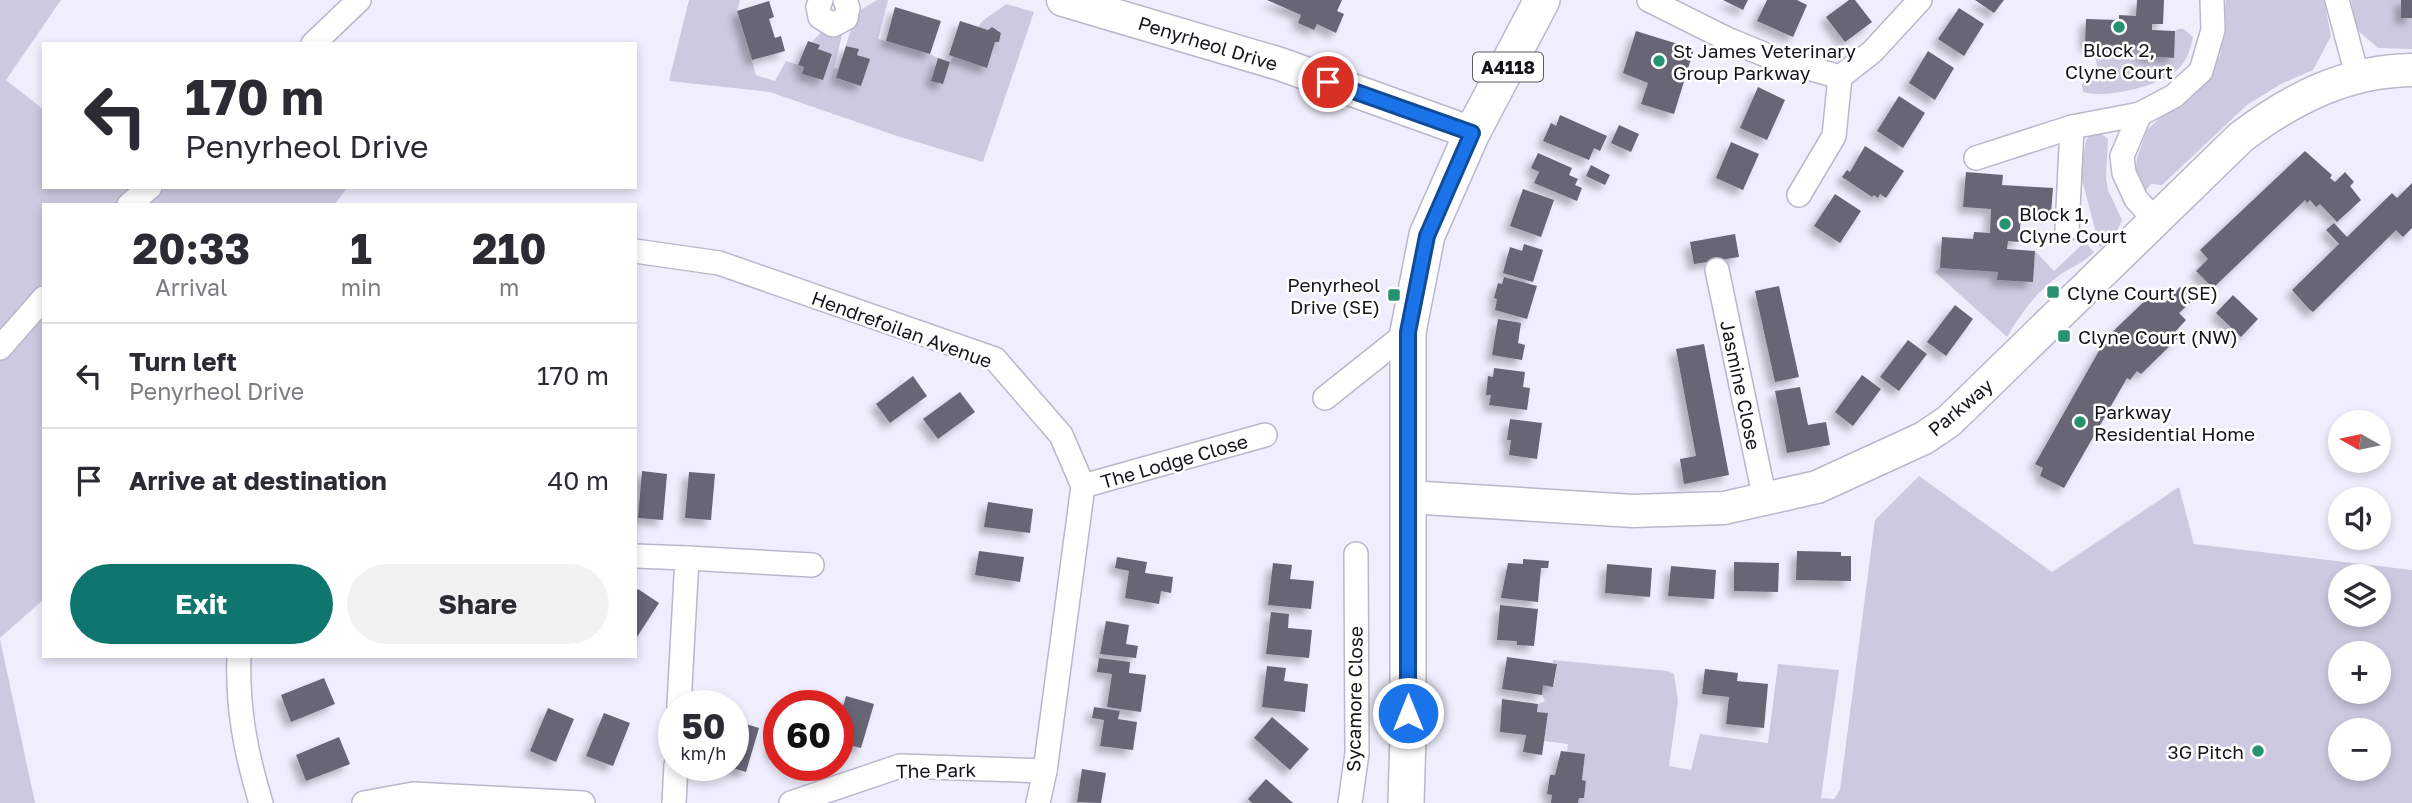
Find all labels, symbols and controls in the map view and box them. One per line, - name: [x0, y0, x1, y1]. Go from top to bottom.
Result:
- street label: Penyrheol Drive: [1135, 11, 1281, 75]
- marker: Block 2, Clyne Court: [2111, 19, 2127, 35]
- place label: Block 2, Clyne Court: [2065, 38, 2173, 83]
- place label: St James Veterinary Group Parkway: [1673, 39, 1856, 84]
- pin: [1298, 52, 1358, 112]
- road number: A4118: [1473, 52, 1543, 82]
- marker: St James Veterinary Group Parkway: [1651, 53, 1667, 69]
- icon: arrive: [1309, 63, 1347, 101]
- text: 170 m: [185, 67, 324, 126]
- icon: left: [70, 70, 161, 161]
- text: Penyrheol Drive: [185, 127, 429, 165]
- place label: Block 1, Clyne Court: [2019, 202, 2127, 247]
- marker: Block 1, Clyne Court: [1997, 216, 2013, 232]
- text: 20:33: [133, 223, 250, 273]
- text: 1: [350, 223, 372, 273]
- text: 210: [472, 223, 546, 273]
- text: Arrival: [155, 273, 227, 301]
- text: min: [341, 273, 381, 301]
- text: m: [499, 273, 519, 301]
- place label: Penyrheol Drive (SE): [1287, 273, 1380, 318]
- place label: Clyne Court (SE): [2067, 281, 2218, 304]
- marker: Clyne Court (SE): [2045, 284, 2061, 300]
- street label: Hendrefoilan Avenue: [809, 286, 995, 372]
- marker: Penyrheol Drive (SE): [1386, 287, 1402, 303]
- street label: Jasmine Close: [1716, 318, 1766, 452]
- place label: Clyne Court (NW): [2078, 325, 2238, 348]
- marker: Clyne Court (NW): [2056, 328, 2072, 344]
- text: Turn left: [129, 346, 237, 377]
- icon: left: [70, 357, 108, 395]
- text: 170 m: [537, 360, 609, 391]
- street label: Parkway: [1923, 373, 1997, 441]
- text: Penyrheol Drive: [129, 377, 304, 405]
- place label: Parkway Residential Home: [2094, 400, 2255, 445]
- north arrow: [2328, 410, 2390, 472]
- map controls: [2328, 410, 2391, 781]
- marker: Parkway Residential Home: [2072, 414, 2088, 430]
- street label: The Lodge Close: [1098, 429, 1250, 493]
- icon: arrive: [70, 462, 108, 500]
- text: Arrive at destination: [129, 465, 387, 496]
- text: 40 m: [548, 465, 609, 496]
- button: sound: [2328, 487, 2391, 550]
- button: Exit: [70, 564, 333, 644]
- button: Share: [347, 564, 609, 644]
- button: layers: [2328, 564, 2391, 627]
- street label: Sycamore Close: [1341, 626, 1367, 772]
- button: +: [2328, 641, 2391, 704]
- position arrow: [1371, 676, 1445, 750]
- speed limit sign: 60: [763, 690, 854, 781]
- text: 50: [681, 705, 726, 747]
- button: −: [2328, 718, 2391, 781]
- place label: 3G Pitch: [2168, 740, 2244, 763]
- text: km/h: [681, 742, 726, 764]
- marker: 3G Pitch: [2250, 743, 2266, 759]
- street label: The Park: [896, 758, 977, 782]

